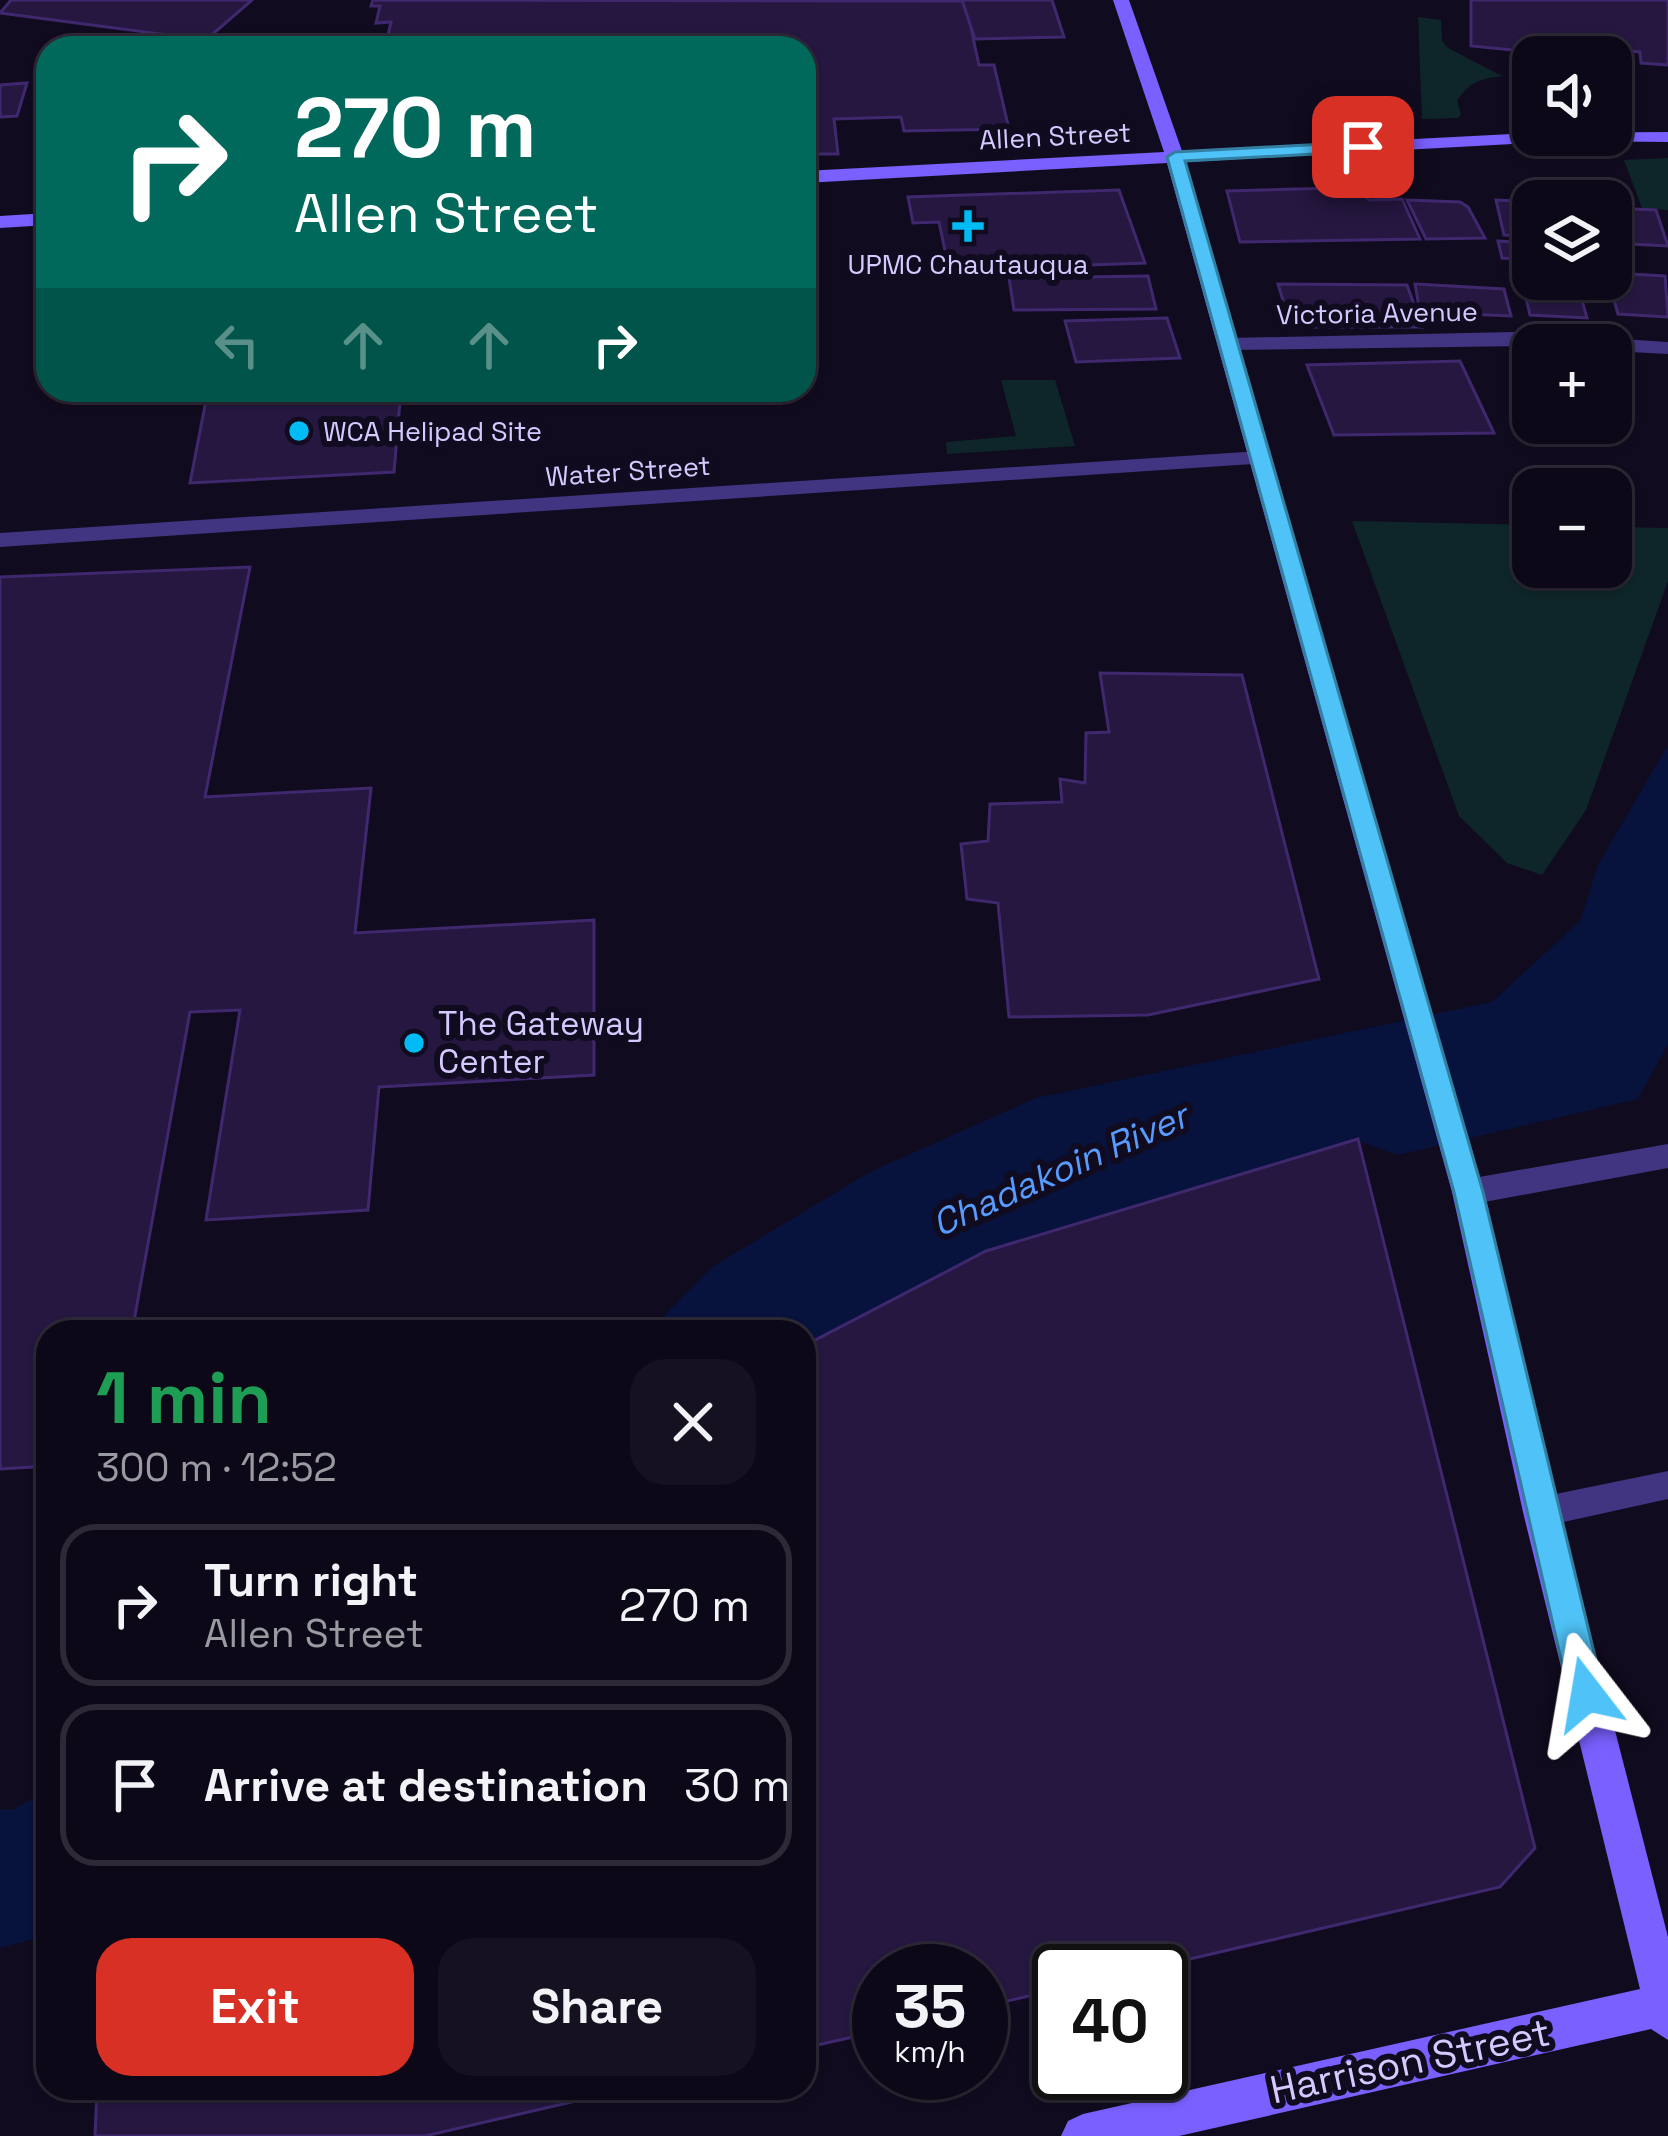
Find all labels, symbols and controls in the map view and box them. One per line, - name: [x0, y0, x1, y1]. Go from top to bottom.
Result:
- map controls: [1512, 36, 1632, 588]
- button: sound: [1512, 36, 1632, 156]
- text: 270 m: [294, 74, 537, 182]
- icon: right: [96, 84, 252, 240]
- pin: [1312, 96, 1414, 198]
- icon: arrive: [1330, 114, 1396, 180]
- street label: Allen Street: [978, 115, 1132, 157]
- text: Allen Street: [294, 179, 598, 248]
- button: layers: [1512, 180, 1632, 300]
- marker: UPMC Chautauqua: [952, 210, 984, 242]
- place label: UPMC Chautauqua: [848, 247, 1088, 282]
- street label: Victoria Avenue: [1276, 294, 1478, 332]
- icon: left: [204, 312, 270, 378]
- icon: ahead: [330, 312, 396, 378]
- icon: ahead: [456, 312, 522, 378]
- icon: right: [582, 312, 648, 378]
- button: +: [1512, 324, 1632, 444]
- place label: WCA Helipad Site: [323, 414, 542, 449]
- marker: WCA Helipad Site: [286, 418, 312, 444]
- street label: Water Street: [544, 448, 712, 494]
- button: −: [1512, 468, 1632, 588]
- place label: The Gateway Center: [438, 1003, 644, 1083]
- marker: The Gateway Center: [401, 1030, 427, 1056]
- water label: Chadakoin River: [925, 1092, 1198, 1247]
- text: 1 min: [96, 1352, 272, 1444]
- button: close: [630, 1359, 756, 1485]
- text: 300 m · 12:52: [96, 1443, 337, 1492]
- text: Turn right: [204, 1552, 418, 1609]
- icon: right: [102, 1572, 168, 1638]
- text: 270 m: [619, 1577, 750, 1634]
- text: Allen Street: [204, 1609, 424, 1658]
- position arrow: [1524, 1631, 1650, 1757]
- icon: arrive: [102, 1752, 168, 1818]
- text: Arrive at destination: [204, 1757, 648, 1814]
- text: 30 m: [684, 1757, 790, 1814]
- button: Exit: [96, 1938, 414, 2076]
- button: Share: [438, 1938, 756, 2076]
- speed limit sign: 40: [1032, 1944, 1188, 2100]
- text: 35: [894, 1968, 966, 2045]
- street label: Harrison Street: [1266, 2007, 1554, 2115]
- text: km/h: [894, 2032, 966, 2071]

